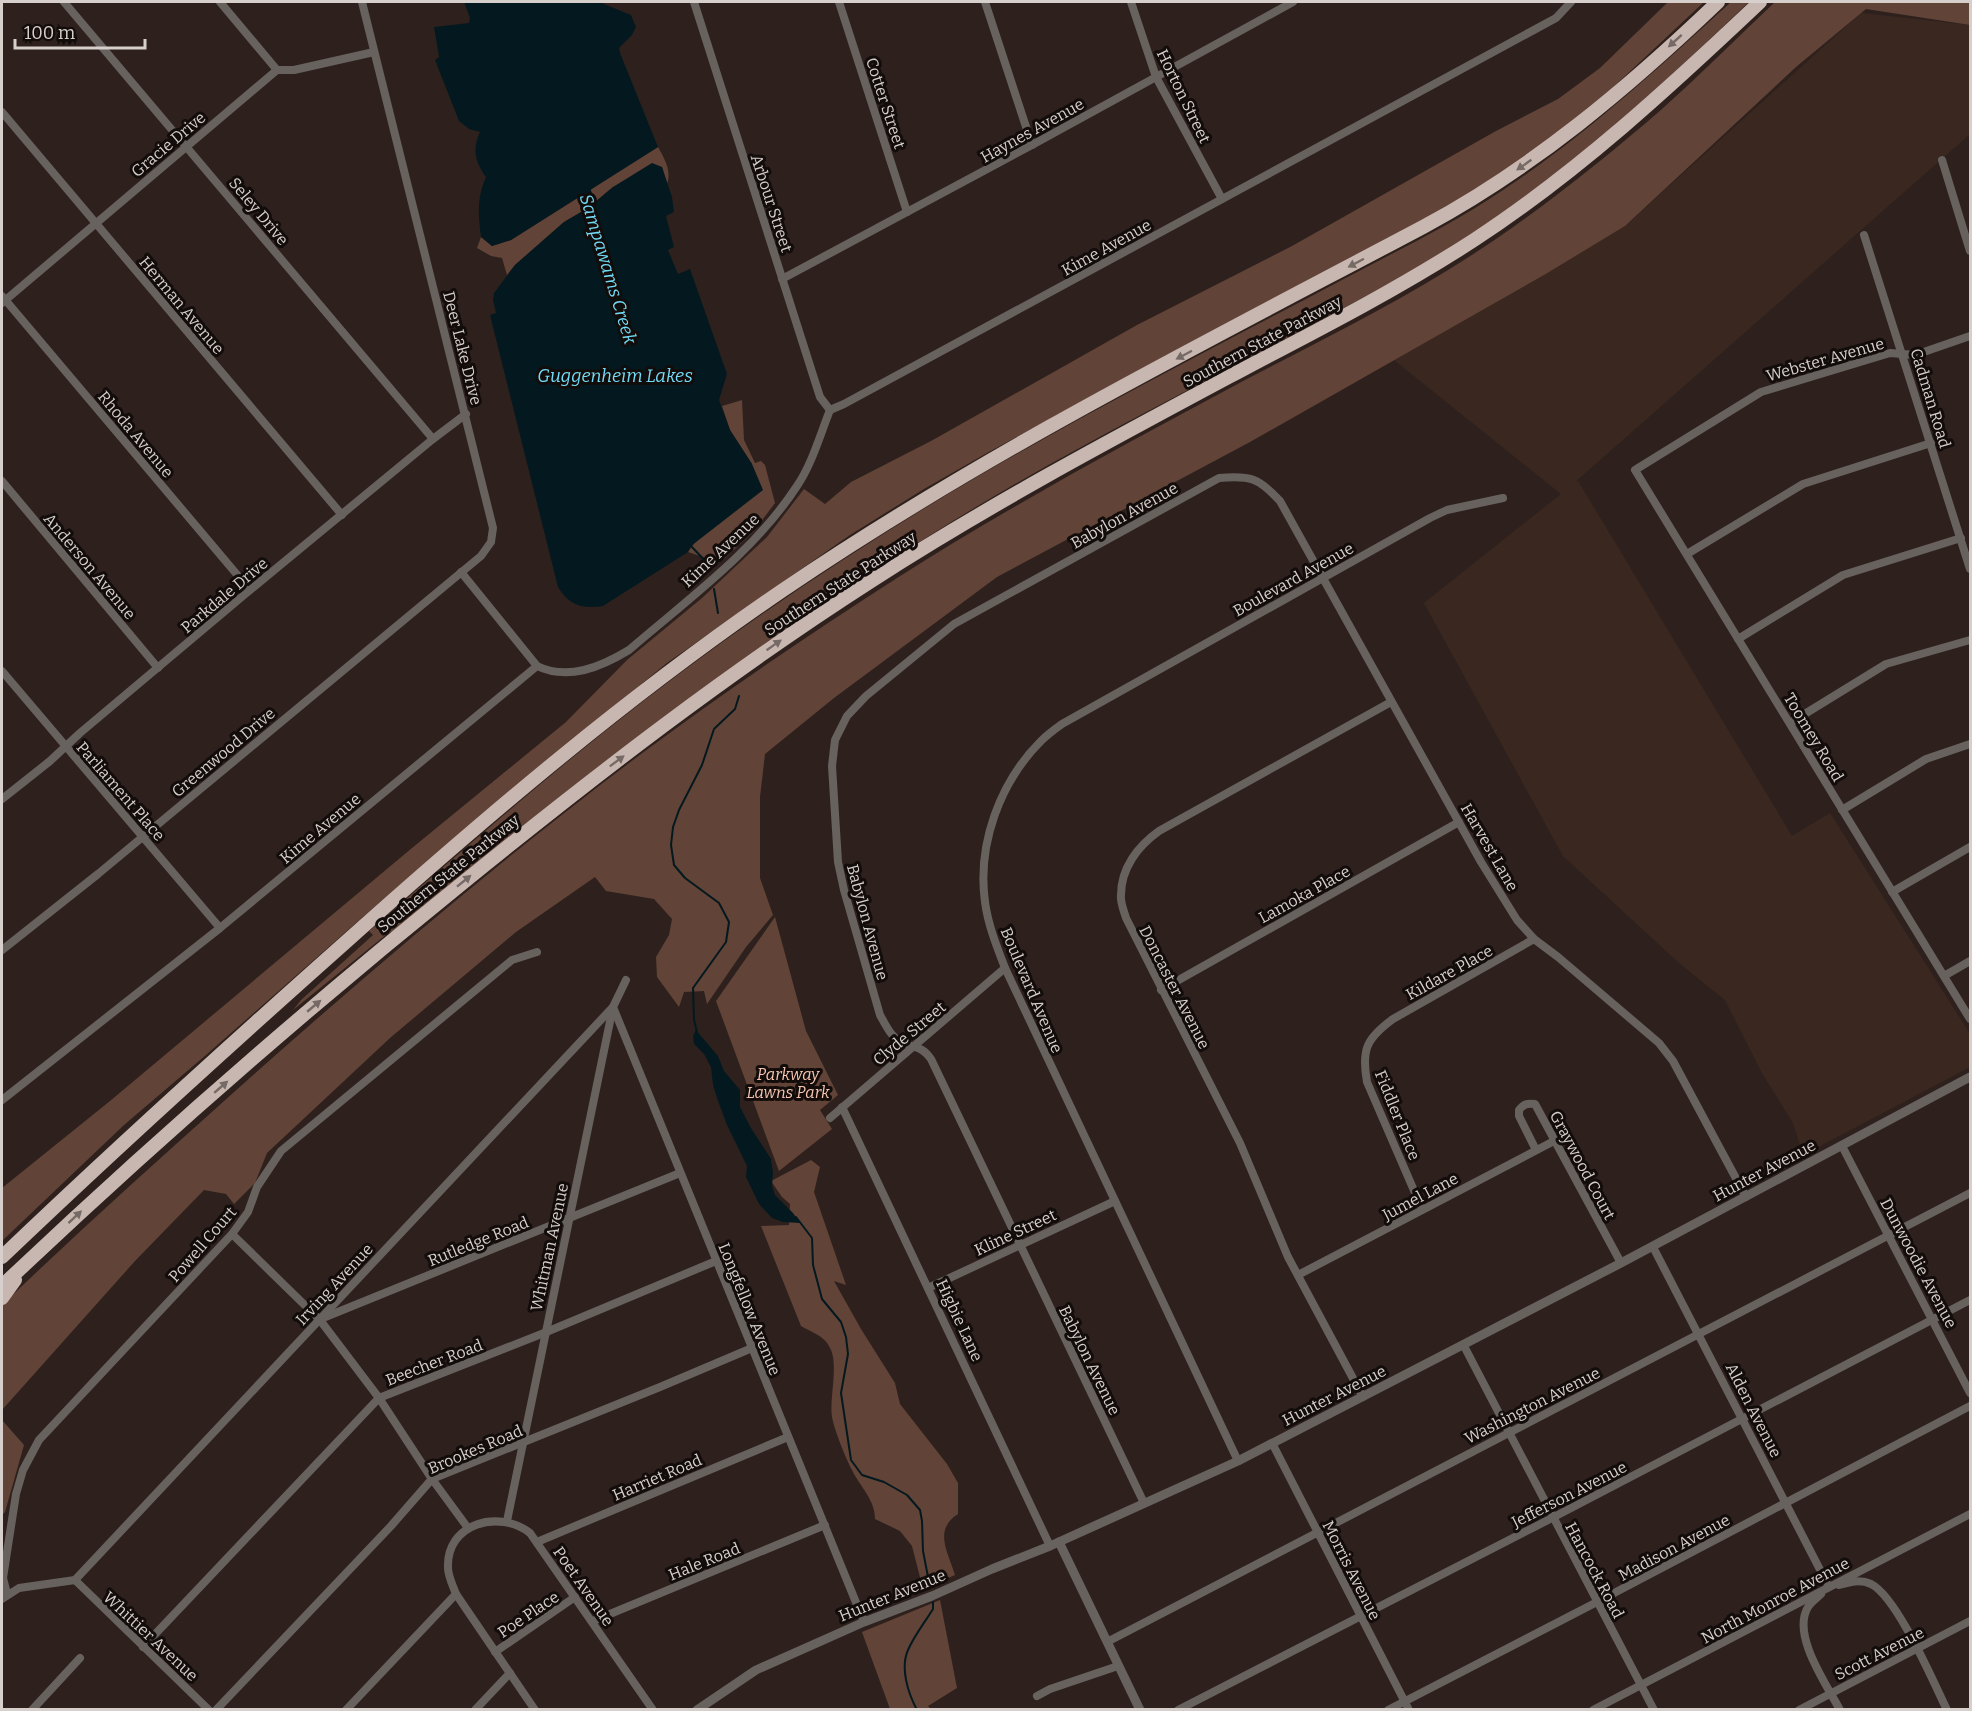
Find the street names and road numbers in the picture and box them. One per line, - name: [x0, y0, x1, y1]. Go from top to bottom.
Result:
- street label: Horton Street: [1153, 46, 1215, 146]
- street label: Cotter Street: [862, 55, 909, 151]
- street label: Haynes Avenue: [977, 94, 1087, 167]
- street label: Gracie Drive: [127, 108, 209, 181]
- street label: Arbour Street: [747, 152, 796, 255]
- street label: Seley Drive: [225, 174, 292, 249]
- street label: Kime Avenue: [1058, 215, 1154, 280]
- street label: Herman Avenue: [135, 253, 228, 358]
- street label: Deer Lake Drive: [439, 289, 486, 407]
- street label: Southern State Parkway: [1180, 291, 1345, 391]
- street label: Webster Avenue: [1764, 334, 1886, 385]
- street label: Cadman Road: [1906, 346, 1955, 451]
- street label: Rhoda Avenue: [94, 387, 177, 481]
- street label: Babylon Avenue: [1067, 478, 1181, 553]
- street label: Anderson Avenue: [40, 509, 140, 623]
- street label: Kime Avenue: [678, 510, 763, 591]
- street label: Southern State Parkway: [761, 527, 920, 640]
- street label: Boulevard Avenue: [1230, 538, 1357, 620]
- street label: Parkdale Drive: [177, 554, 271, 637]
- street label: Toomey Road: [1780, 690, 1848, 785]
- street label: Greenwood Drive: [168, 704, 279, 801]
- street label: Parliament Place: [72, 738, 169, 845]
- street label: Kime Avenue: [276, 789, 364, 868]
- street label: Harvest Lane: [1457, 800, 1522, 895]
- street label: Southern State Parkway: [374, 810, 524, 936]
- street label: Babylon Avenue: [843, 862, 892, 982]
- street label: Lamoka Place: [1255, 862, 1353, 927]
- street label: Doncaster Avenue: [1135, 922, 1214, 1052]
- street label: Boulevard Avenue: [996, 924, 1067, 1056]
- street label: Kildare Place: [1403, 941, 1496, 1004]
- street label: Clyde Street: [869, 997, 950, 1069]
- street label: Fiddler Place: [1371, 1067, 1424, 1163]
- street label: Graywood Court: [1546, 1107, 1619, 1223]
- street label: Hunter Avenue: [1710, 1135, 1819, 1206]
- street label: Jumel Lane: [1378, 1169, 1461, 1225]
- street label: Whitman Avenue: [527, 1181, 572, 1313]
- street label: Dunwoodie Avenue: [1876, 1195, 1961, 1331]
- street label: Powell Court: [164, 1203, 240, 1286]
- street label: Kline Street: [971, 1205, 1059, 1260]
- street label: Rutledge Road: [425, 1212, 532, 1270]
- street label: Irving Avenue: [292, 1240, 377, 1329]
- street label: Longfellow Avenue: [714, 1240, 785, 1378]
- street label: Higbie Lane: [932, 1276, 987, 1364]
- street label: Babylon Avenue: [1055, 1302, 1124, 1418]
- street label: Beecher Road: [383, 1335, 486, 1390]
- street label: Alden Avenue: [1722, 1360, 1786, 1461]
- street label: Hunter Avenue: [1279, 1361, 1389, 1430]
- street label: Washington Avenue: [1461, 1363, 1603, 1448]
- street label: Brookes Road: [425, 1421, 526, 1478]
- street label: Harriet Road: [610, 1450, 705, 1505]
- street label: Jefferson Avenue: [1508, 1457, 1630, 1532]
- street label: Madison Avenue: [1615, 1510, 1733, 1585]
- street label: Morris Avenue: [1318, 1517, 1385, 1623]
- street label: Hancock Road: [1561, 1519, 1628, 1622]
- street label: Hale Road: [666, 1538, 743, 1584]
- street label: Poet Avenue: [549, 1543, 618, 1630]
- street label: North Monroe Avenue: [1698, 1553, 1852, 1648]
- street label: Hunter Avenue: [836, 1565, 948, 1626]
- street label: Poe Place: [494, 1587, 562, 1642]
- street label: Whittier Avenue: [99, 1588, 202, 1685]
- street label: Scott Avenue: [1831, 1623, 1927, 1684]

